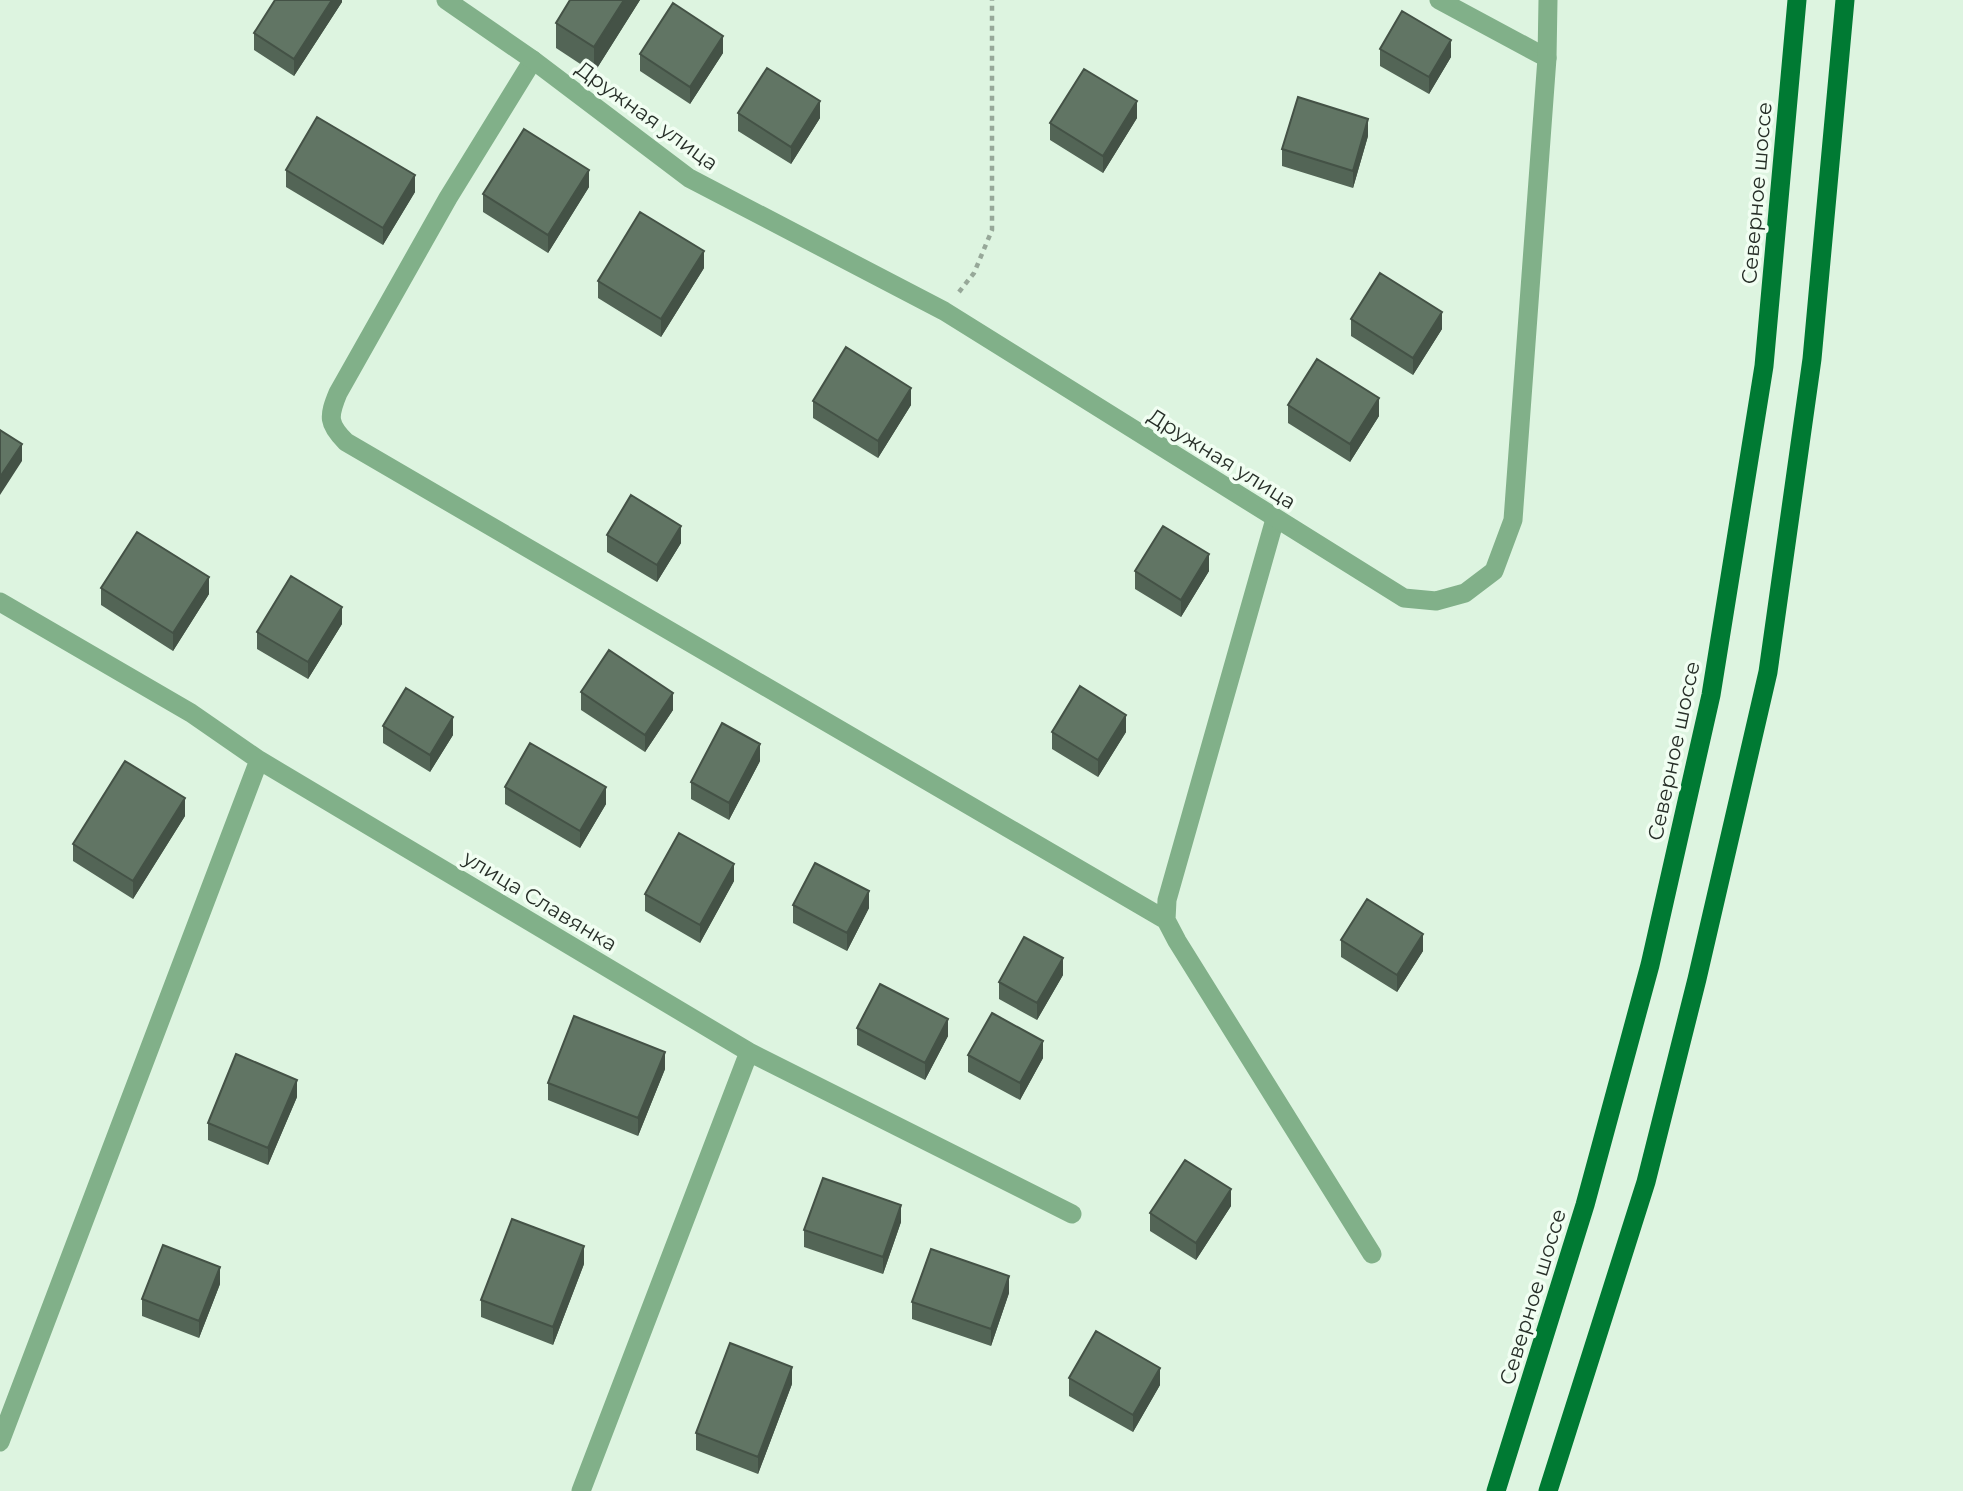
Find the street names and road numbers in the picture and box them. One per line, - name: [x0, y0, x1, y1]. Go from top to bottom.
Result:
- street label: Дружная улица: [571, 56, 723, 176]
- street label: Северное шоссе: [1736, 101, 1777, 285]
- street label: Дружная улица: [1144, 403, 1301, 514]
- street label: Северное шоссе: [1642, 659, 1705, 843]
- street label: улица Славянка: [458, 844, 622, 956]
- street label: Северное шоссе: [1494, 1206, 1571, 1388]

